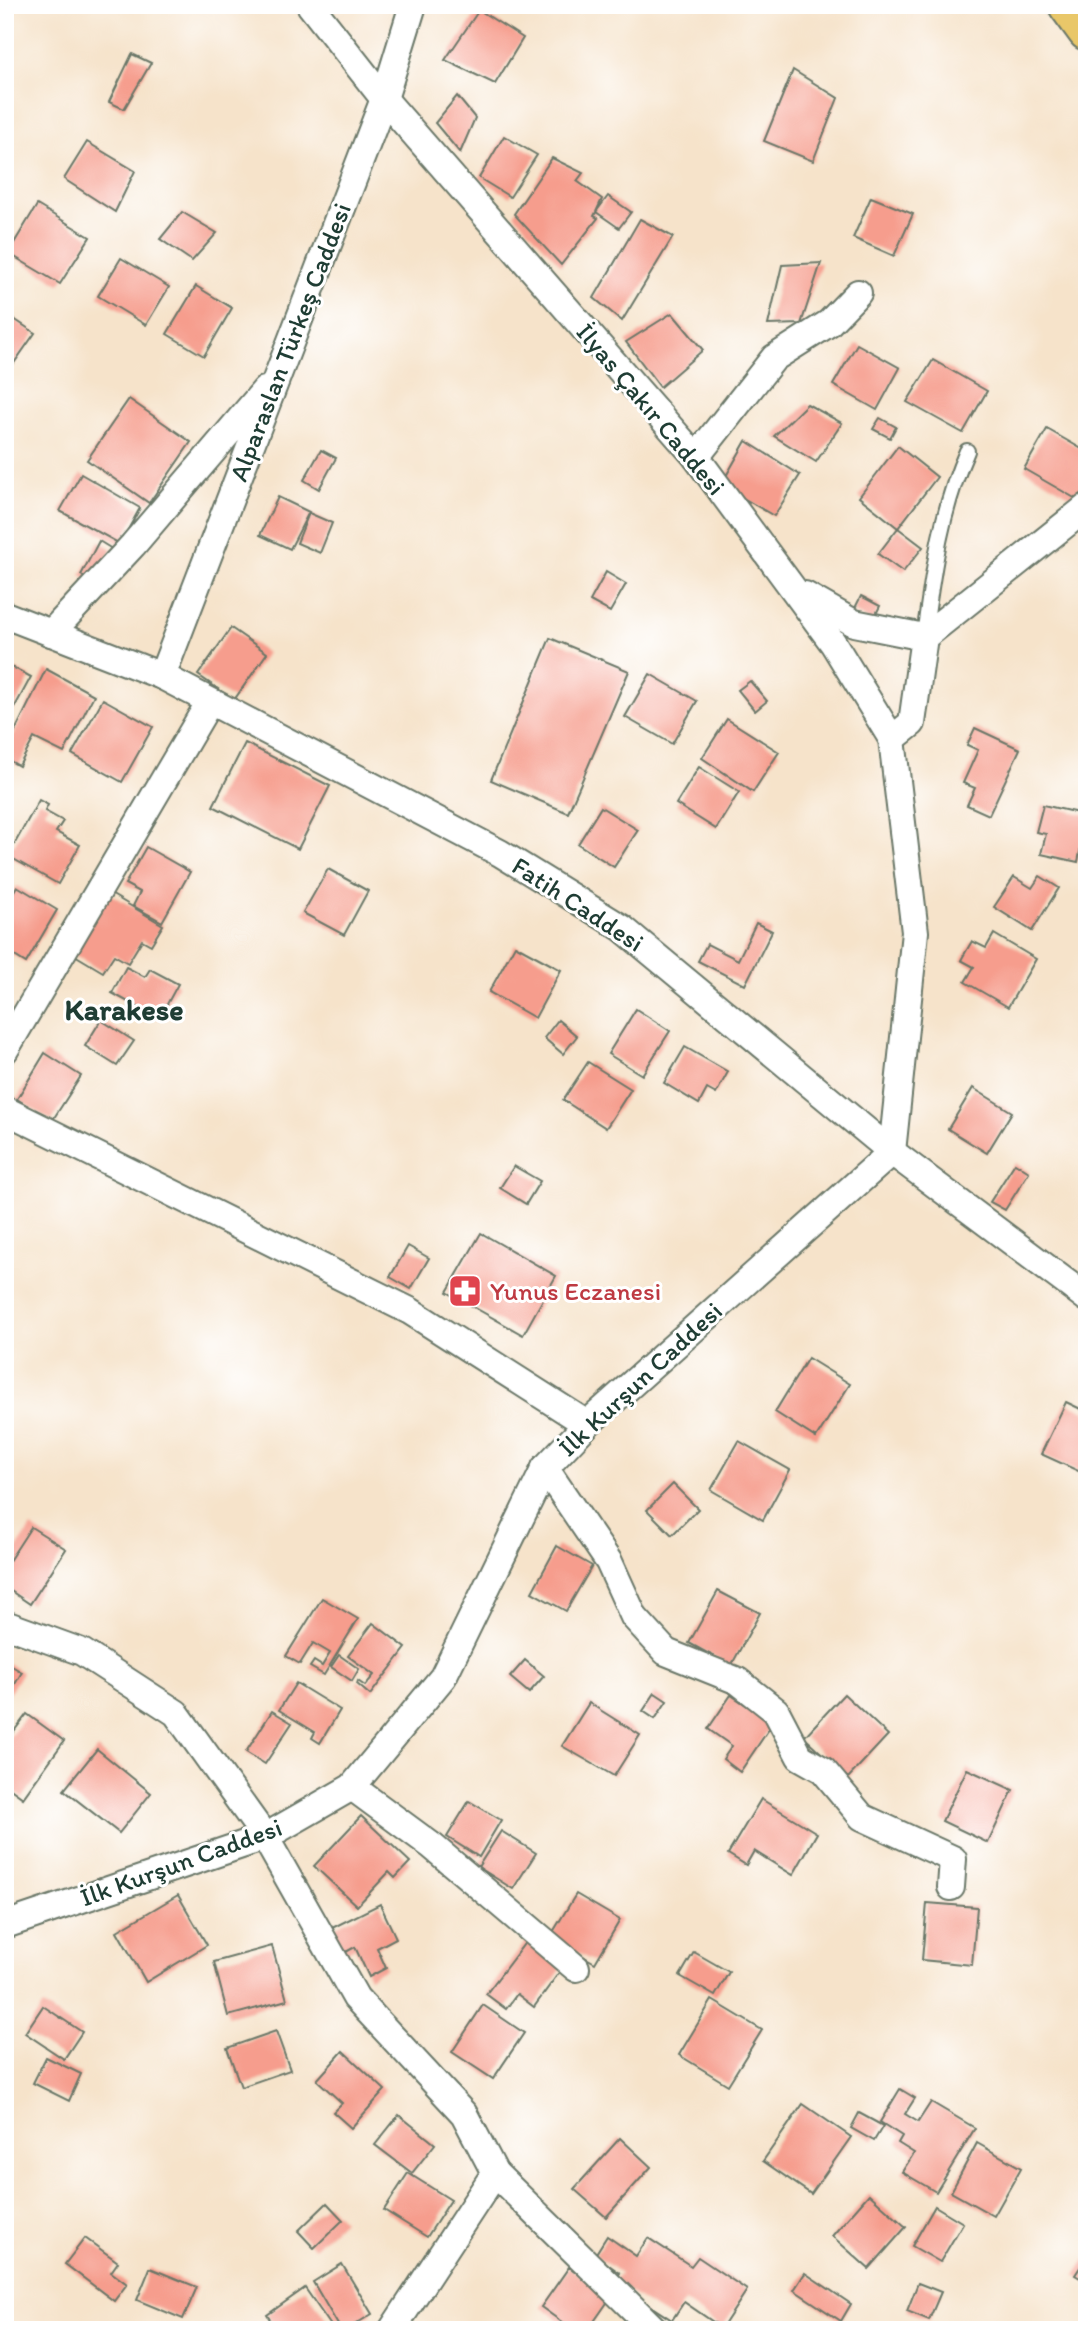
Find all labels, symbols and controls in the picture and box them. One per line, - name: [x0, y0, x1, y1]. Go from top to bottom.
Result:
- street label: Alparaslan Türkeş Caddesi: [222, 198, 358, 486]
- street label: İlyas Çakır Caddesi: [570, 316, 732, 502]
- street label: Fatih Caddesi: [506, 850, 650, 958]
- district label: Karakese: [64, 991, 184, 1028]
- pharmacy icon: Yunus Eczanesi: [446, 1272, 484, 1310]
- place label: Yunus Eczanesi: [490, 1275, 661, 1307]
- street label: İlk Kurşun Caddesi: [551, 1295, 729, 1463]
- street label: İlk Kurşun Caddesi: [76, 1811, 286, 1913]

